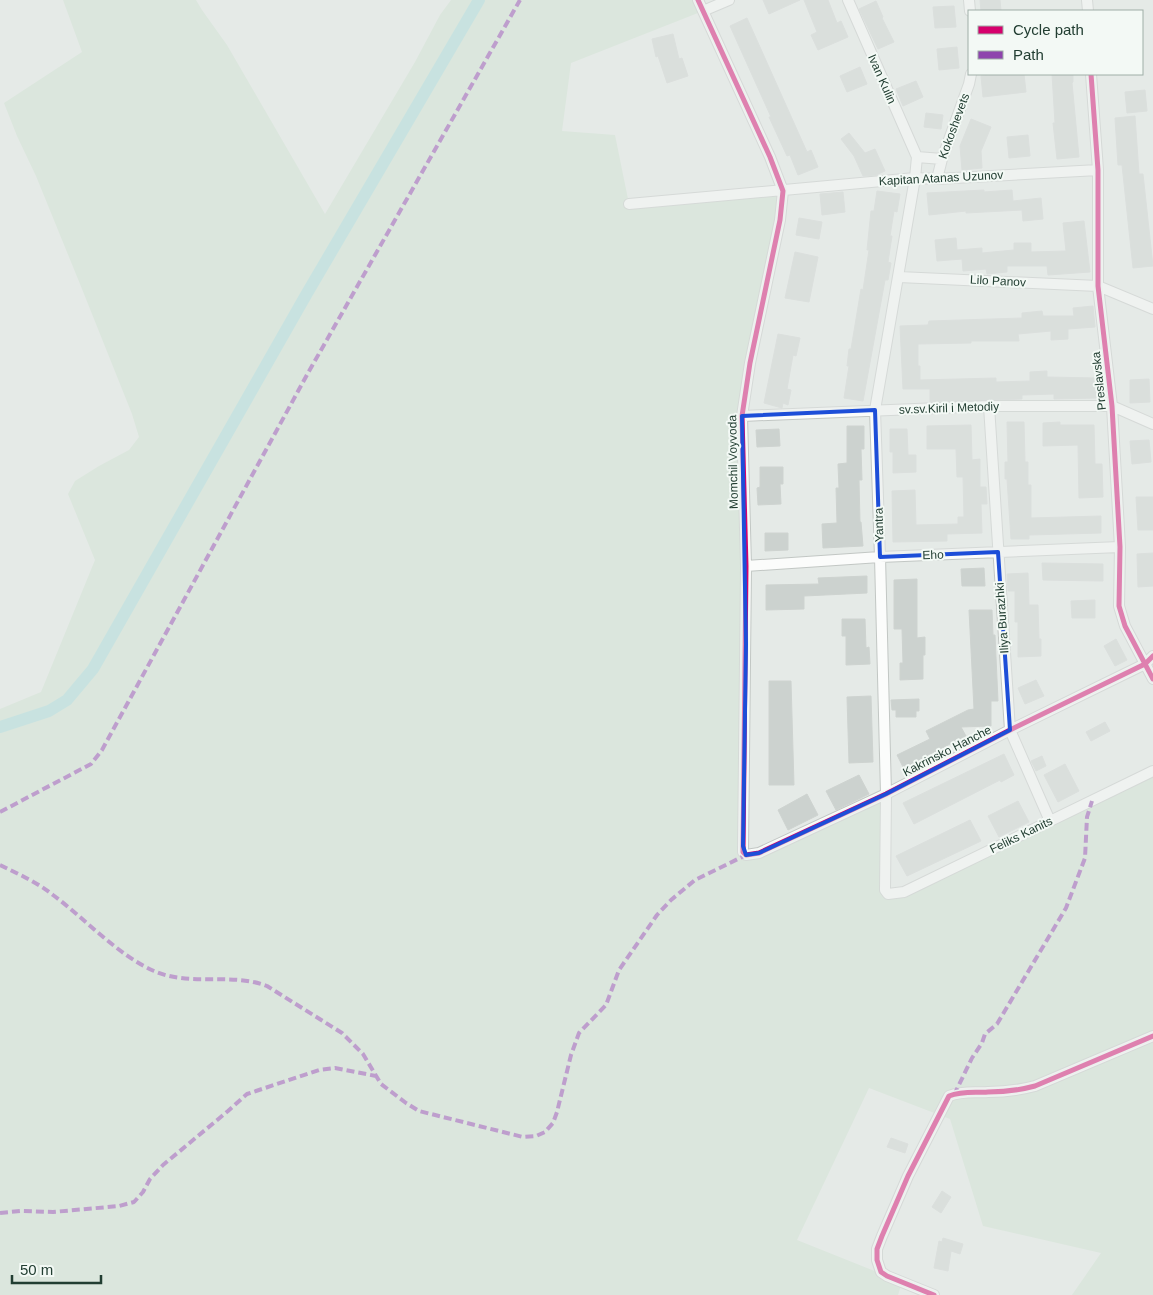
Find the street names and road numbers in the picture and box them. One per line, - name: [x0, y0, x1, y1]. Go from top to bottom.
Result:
- street label: Ivan Kulin: [865, 52, 899, 106]
- street label: Kokoshevets: [936, 91, 972, 161]
- street label: Kapitan Atanas Uzunov: [878, 168, 1004, 188]
- street label: Lilo Panov: [970, 273, 1026, 289]
- street label: Preslavska: [1089, 351, 1109, 411]
- street label: sv.sv.Kiril i Metodiy: [899, 399, 999, 417]
- street label: Momchil Voyvoda: [725, 415, 741, 509]
- street label: Yantra: [871, 507, 887, 542]
- street label: Eho: [922, 548, 944, 562]
- street label: Iliya Burazhki: [993, 582, 1011, 654]
- street label: Kakrinsko Hanche: [900, 723, 994, 779]
- street label: Feliks Kanits: [987, 814, 1055, 856]

